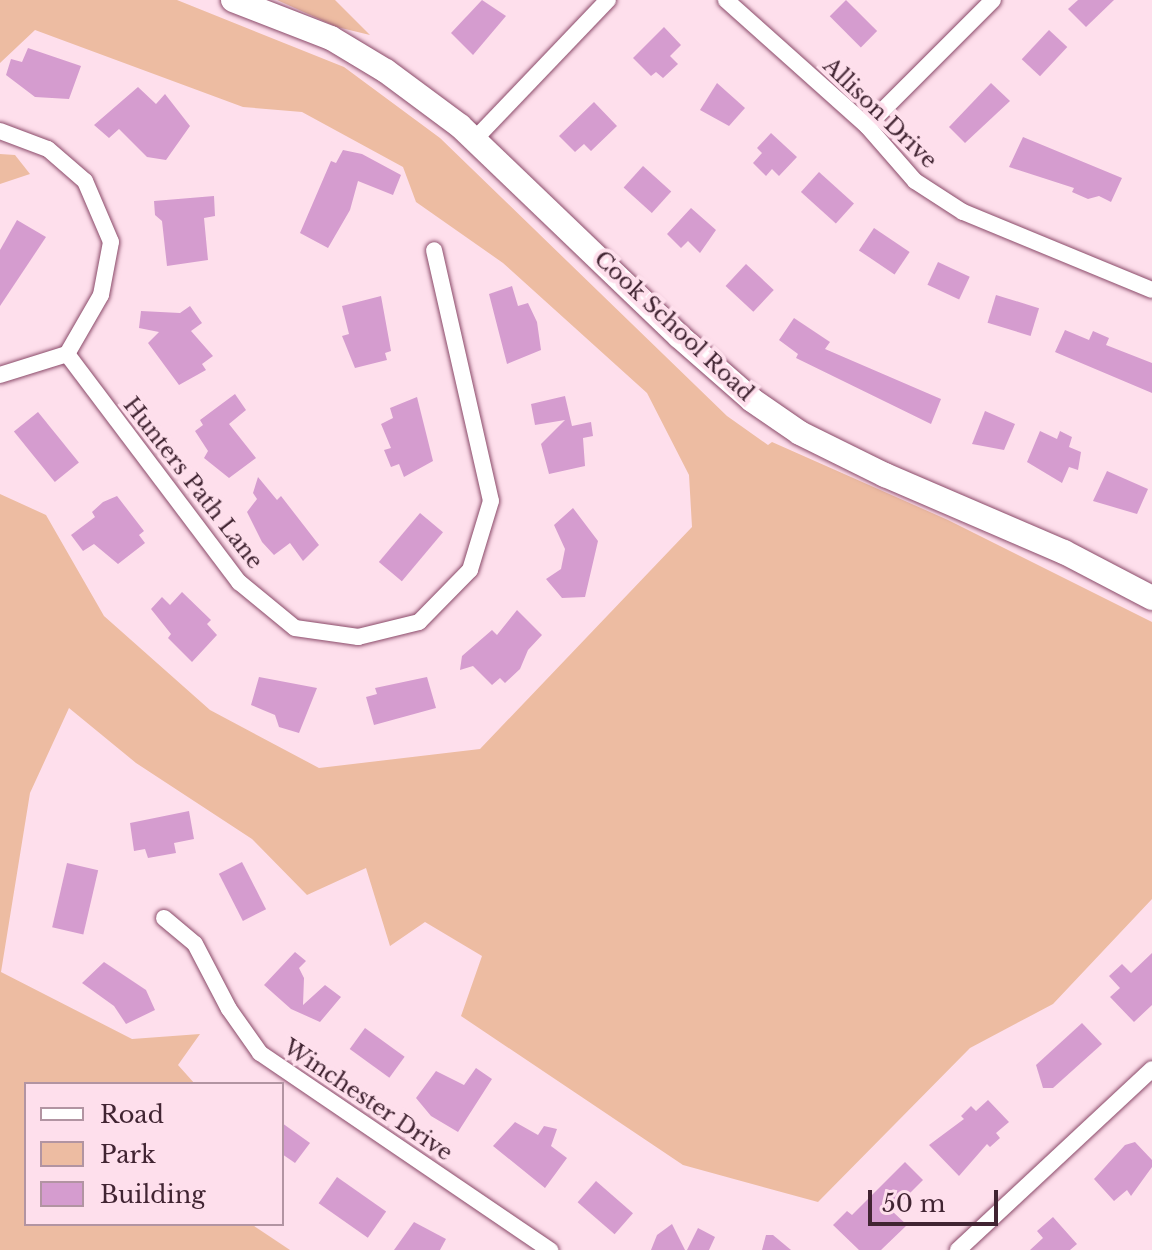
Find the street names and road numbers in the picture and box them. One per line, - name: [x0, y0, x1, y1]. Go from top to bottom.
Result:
- street label: Allison Drive: [818, 52, 942, 174]
- street label: Cook School Road: [589, 245, 759, 407]
- street label: Hunters Path Lane: [118, 392, 268, 574]
- street label: Winchester Drive: [278, 1034, 458, 1166]

